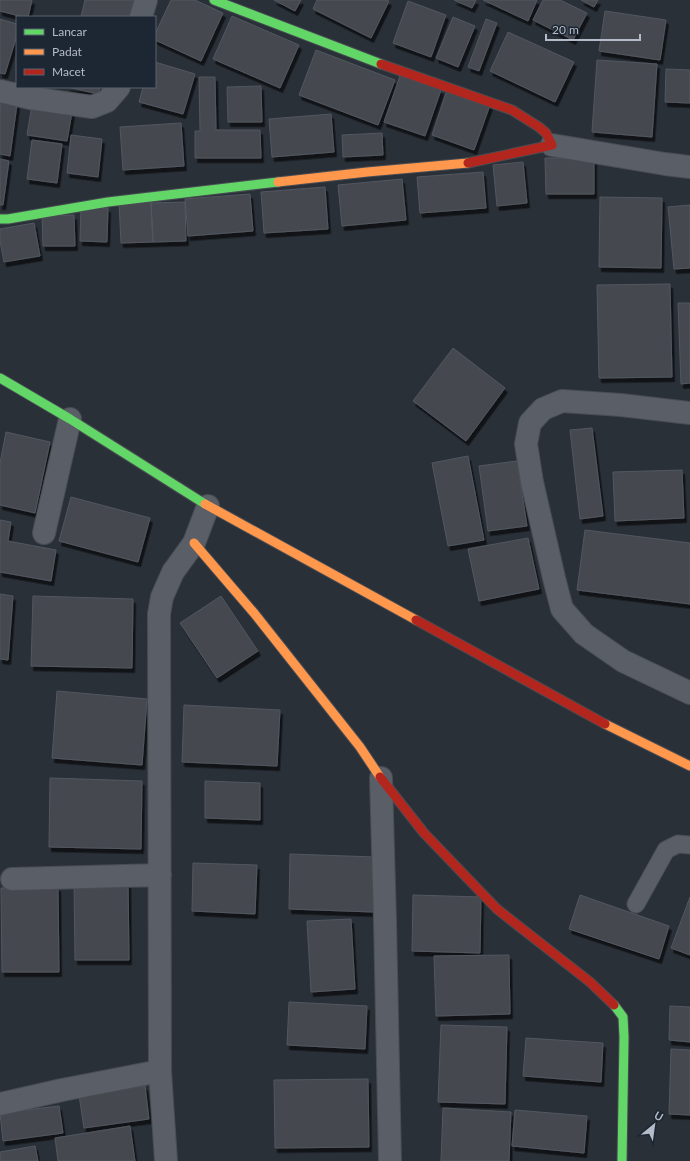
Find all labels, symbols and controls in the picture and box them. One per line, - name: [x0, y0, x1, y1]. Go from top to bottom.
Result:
- legend: [16, 16, 156, 88]
- scale bar: [546, 16, 640, 42]
- text: 20 m: [552, 22, 579, 37]
- text: Lancar: [52, 24, 88, 39]
- text: Padat: [52, 44, 83, 59]
- text: Macet: [52, 64, 86, 79]
- north arrow: [634, 1105, 674, 1145]
- text: U: [652, 1108, 666, 1123]

